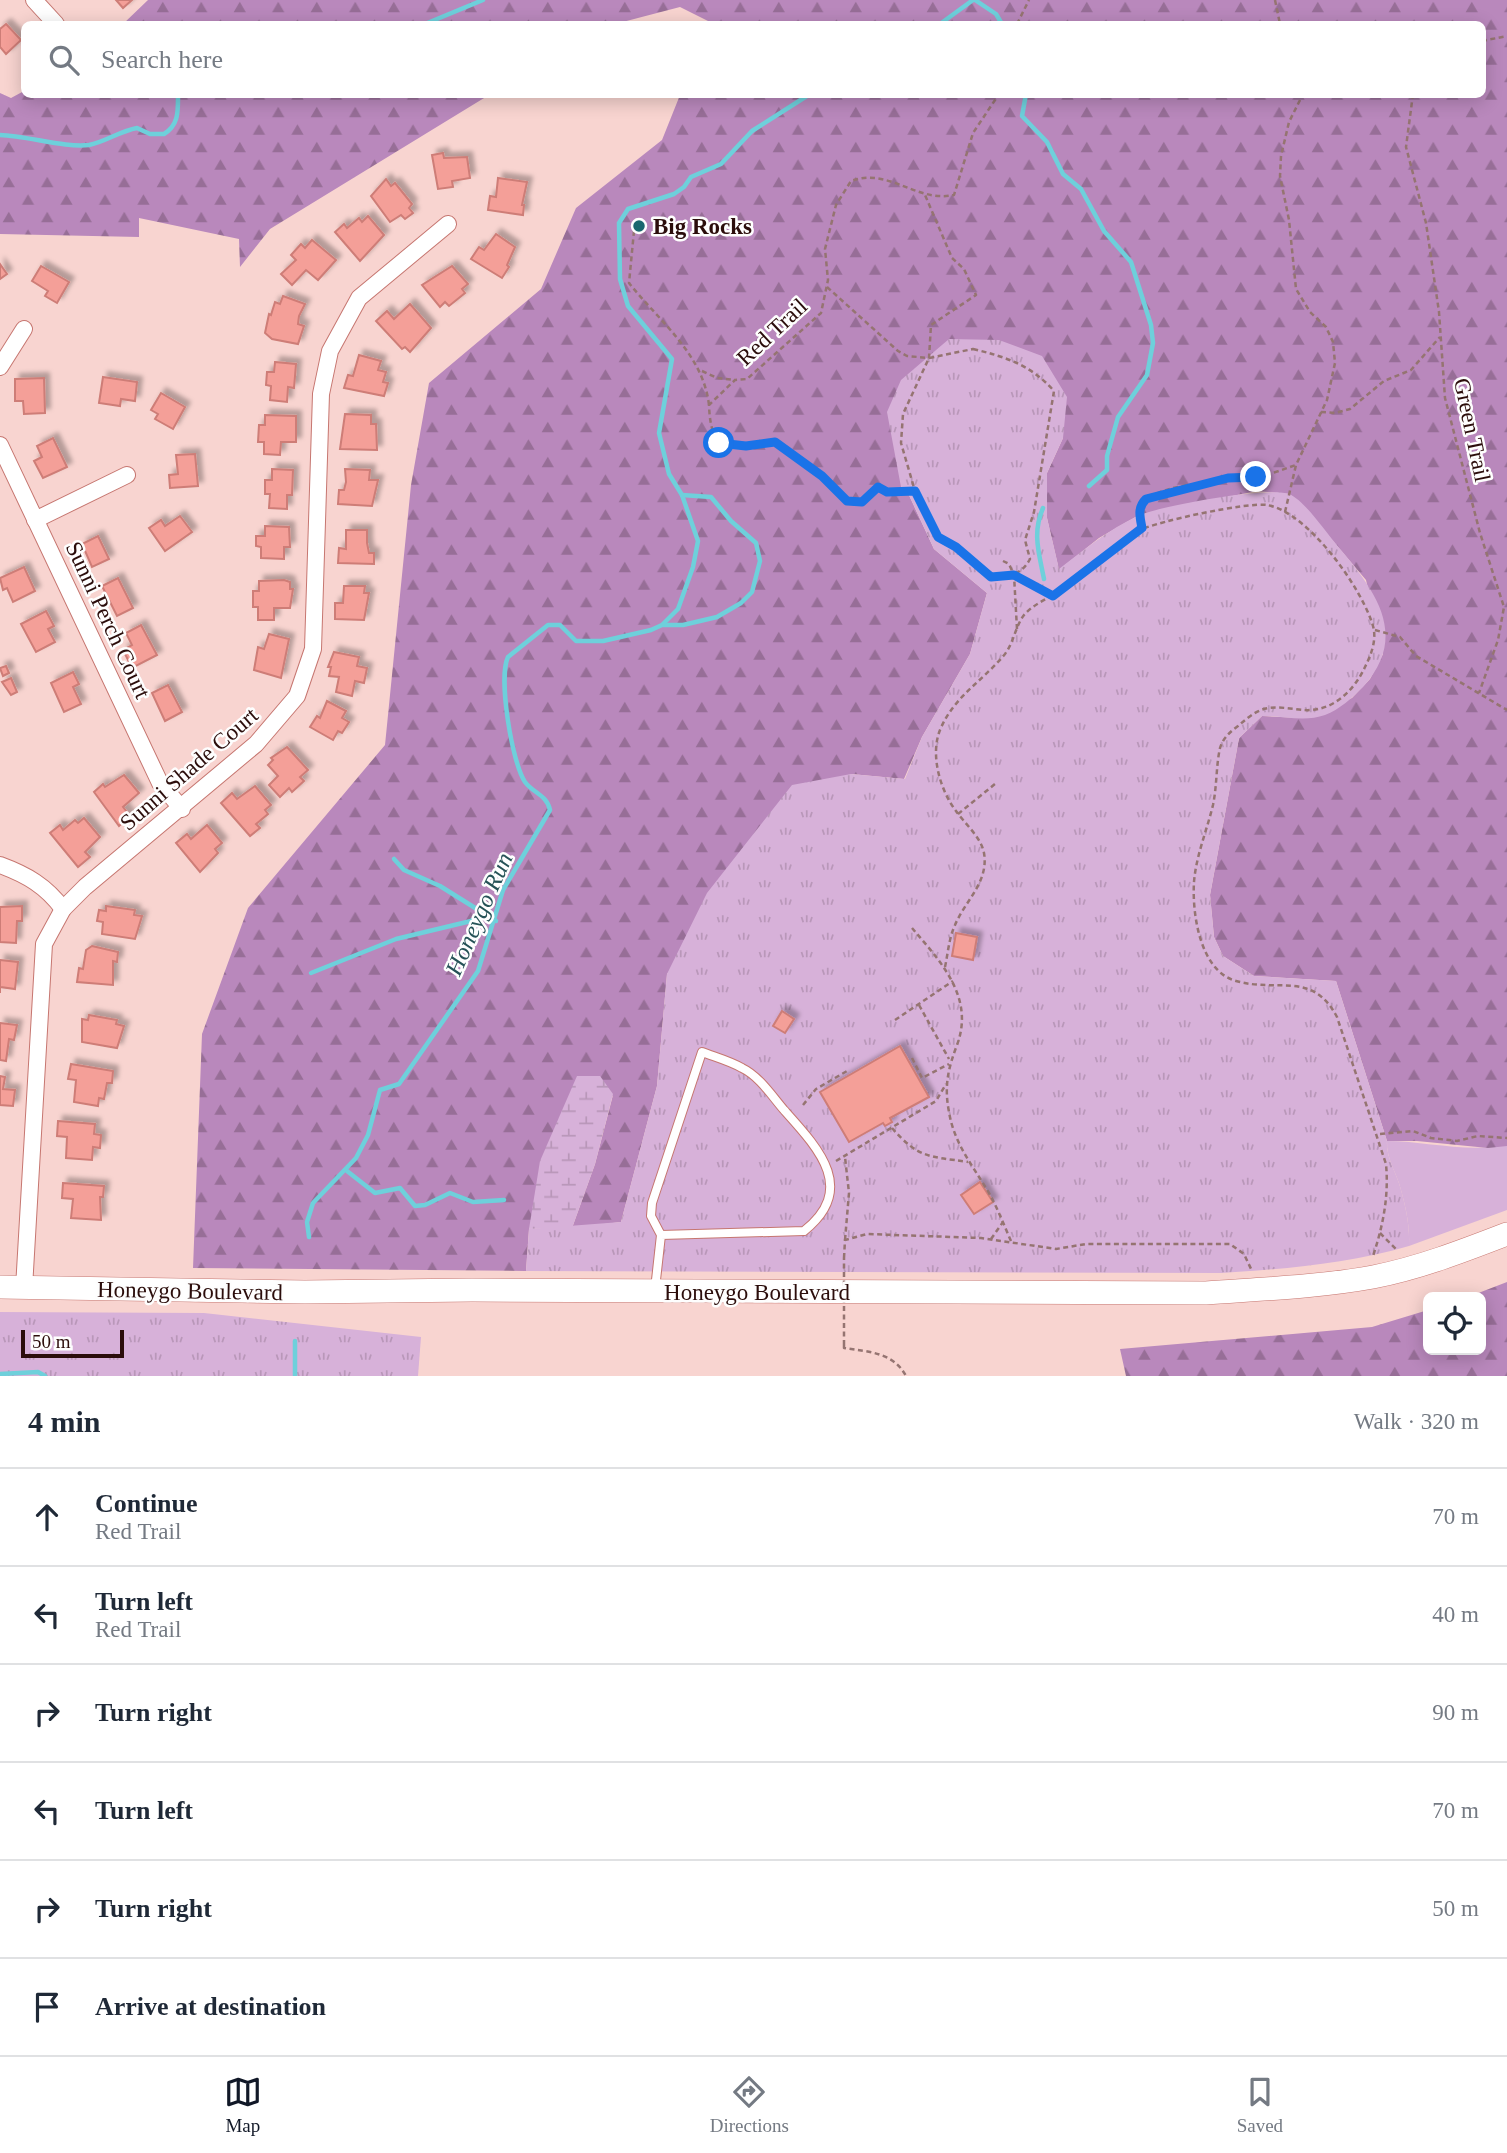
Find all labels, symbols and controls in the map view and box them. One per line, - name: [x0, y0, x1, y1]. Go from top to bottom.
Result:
- search box: [21, 21, 1486, 98]
- icon: search: [45, 41, 83, 79]
- text: Search here: [101, 45, 223, 74]
- place label: Big Rocks: [653, 214, 752, 239]
- marker: Big Rocks: [631, 218, 647, 234]
- street label: Red Trail: [732, 293, 812, 371]
- street label: Green Trail: [1449, 376, 1495, 484]
- route start: [703, 427, 734, 458]
- route end: [1240, 461, 1271, 492]
- street label: Sunni Perch Court: [61, 538, 155, 703]
- street label: Sunni Shade Court: [115, 702, 263, 835]
- water label: Honeygo Run: [440, 849, 518, 980]
- street label: Honeygo Boulevard: [97, 1277, 284, 1305]
- street label: Honeygo Boulevard: [664, 1280, 850, 1305]
- map controls: [1423, 1292, 1486, 1355]
- button: locate: [1423, 1292, 1486, 1355]
- scale bar: [21, 1327, 124, 1359]
- text: 50 m: [32, 1331, 71, 1352]
- text: 4 min: [28, 1405, 101, 1438]
- text: Walk · 320 m: [1354, 1409, 1479, 1434]
- text: Continue: [95, 1489, 198, 1518]
- icon: ahead: [28, 1498, 66, 1536]
- text: 70 m: [1432, 1504, 1479, 1529]
- text: Red Trail: [95, 1519, 181, 1544]
- text: Turn left: [95, 1587, 193, 1616]
- icon: left: [28, 1596, 66, 1634]
- text: 40 m: [1432, 1602, 1479, 1627]
- text: Red Trail: [95, 1617, 181, 1642]
- icon: right: [28, 1694, 66, 1732]
- text: Turn right: [95, 1698, 212, 1727]
- text: 90 m: [1432, 1700, 1479, 1725]
- icon: left: [28, 1792, 66, 1830]
- text: Turn left: [95, 1796, 193, 1825]
- text: 70 m: [1432, 1798, 1479, 1823]
- icon: right: [28, 1890, 66, 1928]
- text: Turn right: [95, 1894, 212, 1923]
- text: 50 m: [1432, 1896, 1479, 1921]
- icon: arrive: [28, 1988, 66, 2026]
- text: Arrive at destination: [95, 1992, 326, 2021]
- tab: Map: [224, 2073, 262, 2137]
- tab: Directions: [710, 2073, 789, 2137]
- tab: Saved: [1237, 2073, 1283, 2137]

